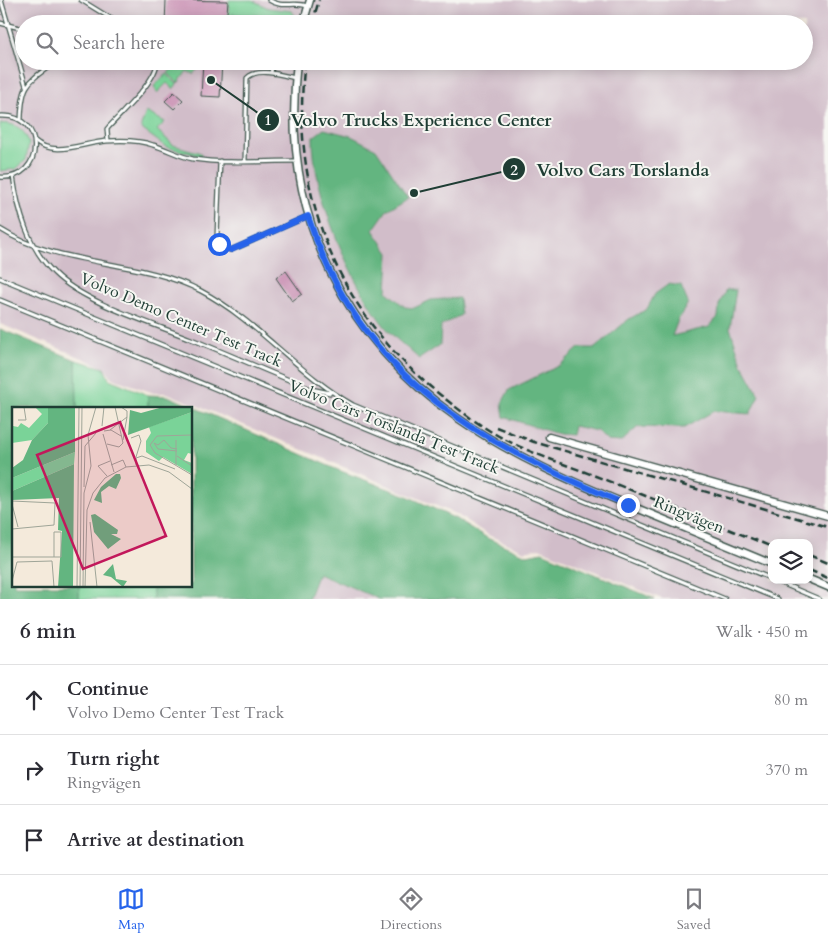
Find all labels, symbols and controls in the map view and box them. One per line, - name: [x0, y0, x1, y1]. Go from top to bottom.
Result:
- search box: [15, 15, 813, 70]
- icon: search: [33, 29, 61, 57]
- text: Search here: [73, 30, 165, 56]
- callout: Volvo Trucks Experience Center: [255, 104, 561, 137]
- text: Volvo Trucks Experience Center: [290, 108, 552, 133]
- text: 1: [264, 110, 272, 130]
- callout: Volvo Cars Torslanda: [501, 153, 719, 186]
- text: Volvo Cars Torslanda: [537, 158, 710, 183]
- text: 2: [510, 160, 518, 180]
- route start: [208, 233, 231, 256]
- street label: Volvo Demo Center Test Track: [77, 267, 286, 373]
- street label: Volvo Cars Torslanda Test Track: [285, 375, 503, 480]
- inset map: [12, 407, 192, 586]
- street label: Ringvägen: [651, 491, 727, 539]
- route end: [617, 494, 640, 517]
- map controls: [768, 539, 813, 584]
- button: layers: [768, 539, 813, 584]
- text: 6 min: [20, 617, 76, 646]
- text: Walk · 450 m: [716, 621, 808, 643]
- text: Continue: [67, 676, 149, 702]
- icon: ahead: [20, 686, 48, 714]
- text: 80 m: [774, 689, 808, 711]
- text: Volvo Demo Center Test Track: [67, 702, 284, 724]
- text: Turn right: [67, 746, 159, 772]
- icon: right: [20, 756, 48, 784]
- text: 370 m: [766, 759, 808, 781]
- text: Ringvägen: [67, 772, 141, 794]
- icon: arrive: [20, 826, 48, 854]
- text: Arrive at destination: [67, 827, 244, 853]
- tab: Map: [117, 885, 145, 934]
- tab: Directions: [380, 885, 442, 934]
- tab: Saved: [677, 885, 711, 934]

